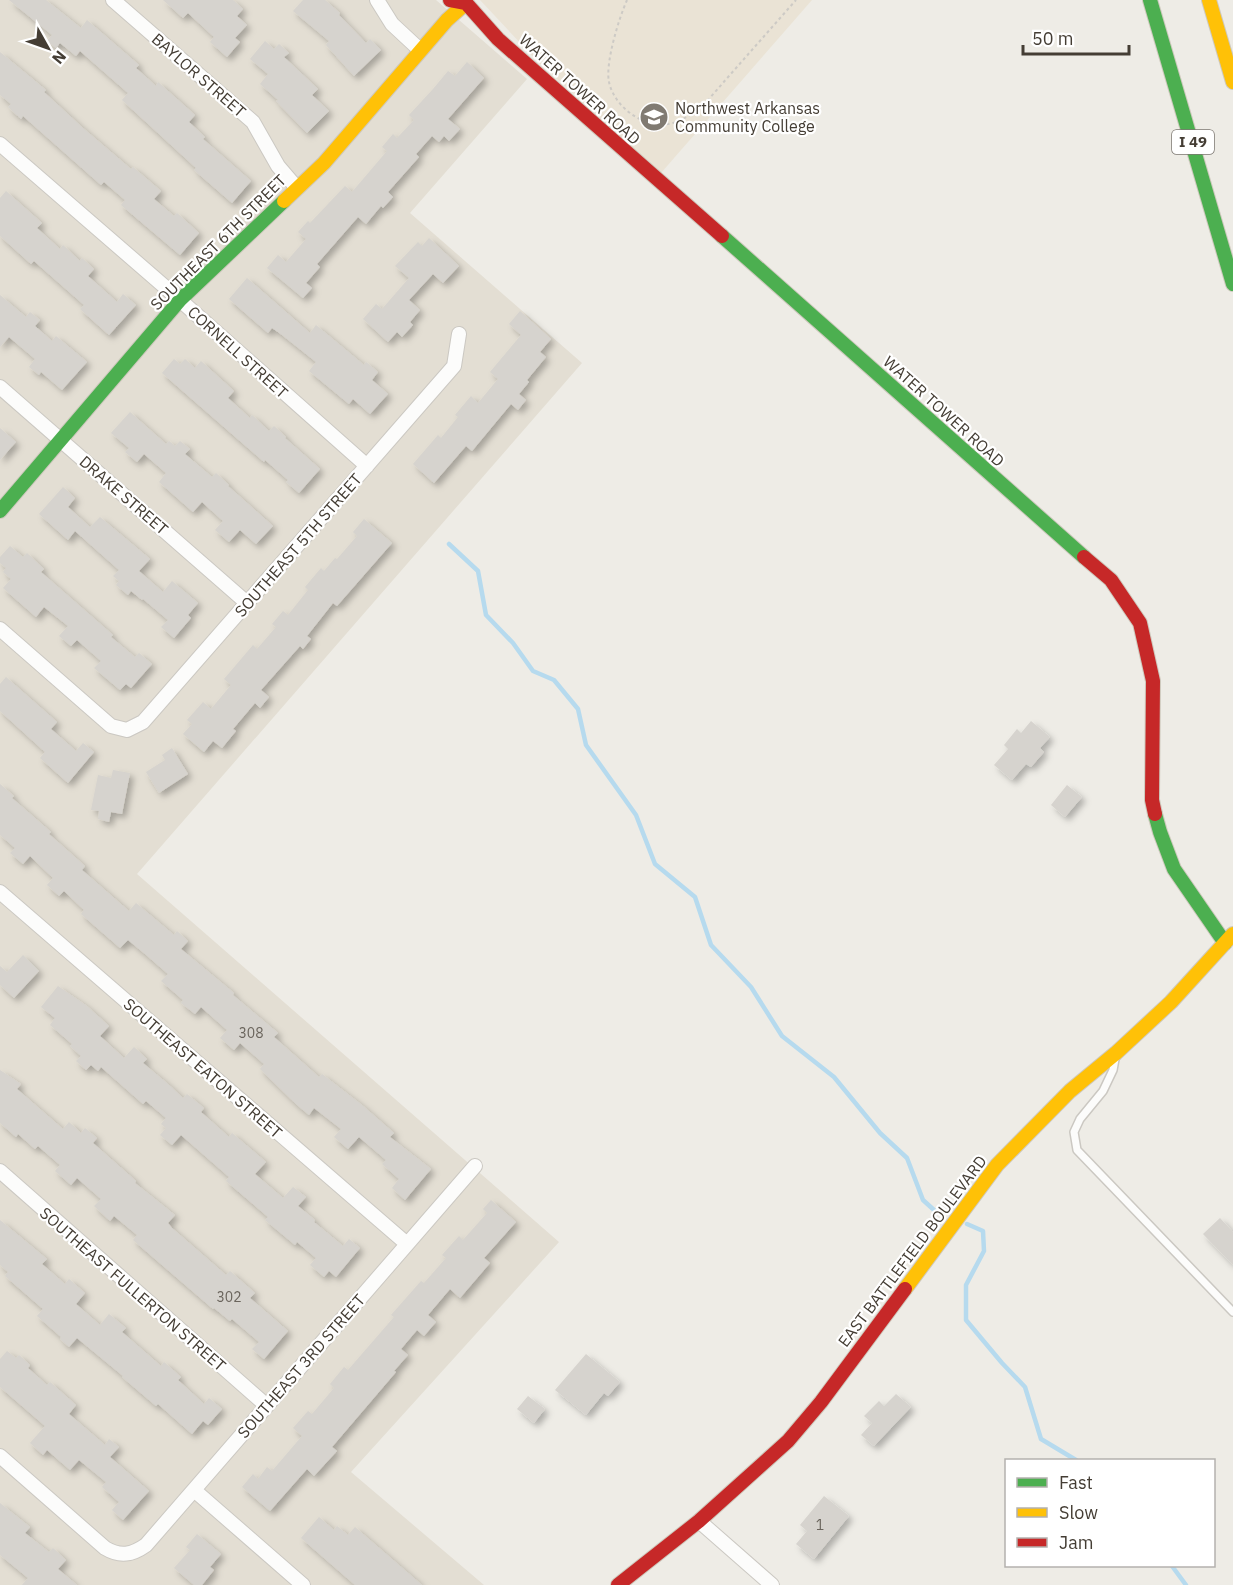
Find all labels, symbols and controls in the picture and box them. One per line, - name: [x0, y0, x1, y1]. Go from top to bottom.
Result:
- north arrow: [18, 18, 78, 78]
- scale bar: [1023, 18, 1130, 56]
- text: 50 m: [1032, 27, 1074, 50]
- street label: BAYLOR STREET: [148, 29, 250, 121]
- street label: WATER TOWER ROAD: [515, 29, 645, 149]
- text: N: [48, 47, 71, 69]
- place label: Northwest Arkansas Community College: [675, 98, 820, 136]
- school or university icon: Northwest Arkansas Community College: [638, 101, 670, 133]
- road number: I 49: [1172, 130, 1214, 154]
- street label: SOUTHEAST 6TH STREET: [146, 170, 290, 314]
- street label: CORNELL STREET: [184, 302, 292, 402]
- street label: WATER TOWER ROAD: [879, 351, 1009, 471]
- street label: DRAKE STREET: [76, 451, 172, 539]
- street label: SOUTHEAST 5TH STREET: [230, 469, 366, 621]
- street label: SOUTHEAST EATON STREET: [120, 994, 286, 1142]
- house number: 308: [238, 1024, 264, 1042]
- street label: EAST BATTLEFIELD BOULEVARD: [833, 1151, 991, 1351]
- street label: SOUTHEAST FULLERTON STREET: [36, 1203, 230, 1375]
- house number: 302: [216, 1288, 242, 1306]
- street label: SOUTHEAST 3RD STREET: [233, 1290, 369, 1442]
- legend: [1005, 1459, 1215, 1567]
- text: Fast: [1059, 1471, 1093, 1494]
- text: Slow: [1059, 1501, 1098, 1524]
- house number: 1: [816, 1516, 824, 1534]
- text: Jam: [1059, 1531, 1094, 1554]

